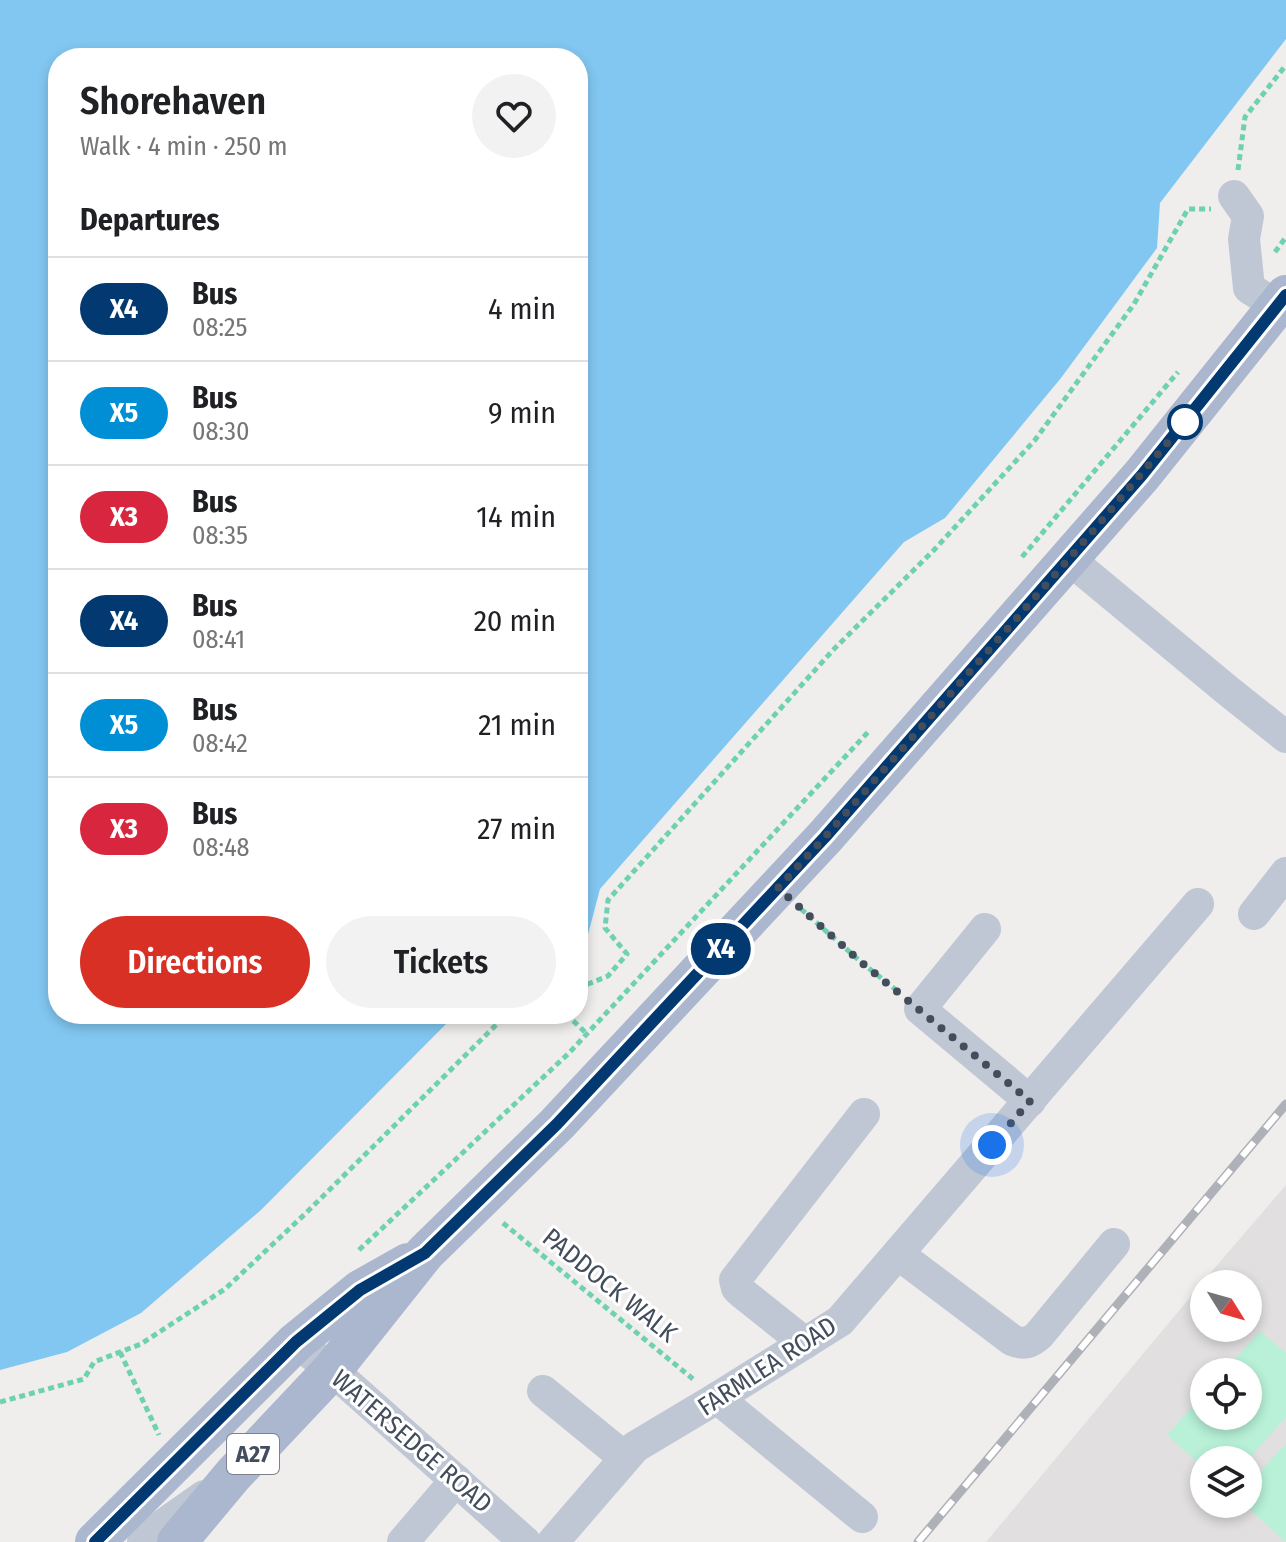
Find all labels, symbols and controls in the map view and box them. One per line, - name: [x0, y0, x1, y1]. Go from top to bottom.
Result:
- button: heart: [472, 74, 556, 158]
- text: Shorehaven: [80, 78, 266, 124]
- text: Walk · 4 min · 250 m: [80, 131, 288, 162]
- text: Departures: [80, 202, 220, 238]
- text: Bus: [192, 276, 237, 312]
- text: 4 min: [488, 291, 556, 327]
- text: X4: [110, 292, 138, 325]
- text: 08:25: [192, 312, 247, 343]
- text: Bus: [192, 380, 237, 416]
- text: 9 min: [488, 395, 556, 431]
- text: X5: [110, 396, 138, 429]
- unlabelled marker: [1168, 405, 1202, 439]
- text: 08:30: [192, 416, 250, 447]
- text: Bus: [192, 484, 237, 520]
- text: 14 min: [476, 499, 556, 535]
- text: X3: [110, 500, 138, 533]
- text: 08:35: [192, 520, 248, 551]
- text: Bus: [192, 588, 237, 624]
- text: 20 min: [474, 603, 556, 639]
- text: X4: [110, 604, 138, 637]
- text: 08:41: [192, 624, 245, 655]
- text: Bus: [192, 692, 237, 728]
- text: 21 min: [478, 707, 556, 743]
- text: X5: [110, 708, 138, 741]
- text: 08:42: [192, 728, 248, 759]
- text: Bus: [192, 796, 237, 832]
- text: 27 min: [477, 811, 556, 847]
- text: X3: [110, 812, 138, 845]
- text: 08:48: [192, 832, 250, 863]
- button: Directions: [80, 916, 310, 1008]
- button: Tickets: [326, 916, 556, 1008]
- line badge: X4: [685, 923, 757, 975]
- text: X4: [707, 932, 735, 965]
- your location: [972, 1125, 1012, 1165]
- street label: PADDOCK WALK: [536, 1222, 683, 1349]
- north arrow: [1190, 1270, 1262, 1342]
- map controls: [1190, 1270, 1262, 1518]
- street label: FARMLEA ROAD: [692, 1310, 842, 1423]
- button: locate: [1190, 1358, 1262, 1430]
- street label: WATERSEDGE ROAD: [325, 1363, 498, 1519]
- road number: A27: [227, 1434, 279, 1474]
- button: layers: [1190, 1446, 1262, 1518]

